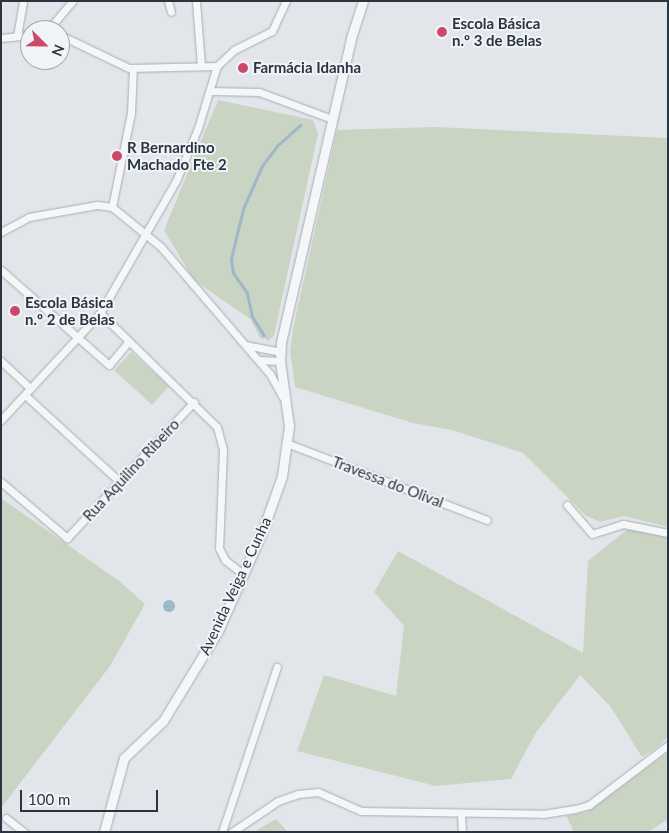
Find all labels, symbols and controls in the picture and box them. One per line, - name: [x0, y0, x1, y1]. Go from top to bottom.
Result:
- place label: Escola Básica n.º 3 de Belas: [452, 14, 542, 49]
- north arrow: [20, 20, 70, 70]
- marker: Escola Básica n.º 3 de Belas: [436, 26, 448, 38]
- text: N: [48, 42, 68, 59]
- place label: Farmácia Idanha: [253, 59, 361, 77]
- marker: Farmácia Idanha: [237, 62, 249, 74]
- place label: R Bernardino Machado Fte 2: [127, 138, 227, 173]
- marker: R Bernardino Machado Fte 2: [111, 150, 123, 162]
- place label: Escola Básica n.º 2 de Belas: [25, 293, 115, 328]
- marker: Escola Básica n.º 2 de Belas: [9, 305, 21, 317]
- street label: Rua Aquilino Ribeiro: [79, 415, 183, 525]
- street label: Travessa do Olival: [330, 452, 446, 512]
- street label: Avenida Veiga e Cunha: [195, 514, 275, 658]
- scale bar: [22, 780, 160, 812]
- text: 100 m: [28, 790, 70, 808]

